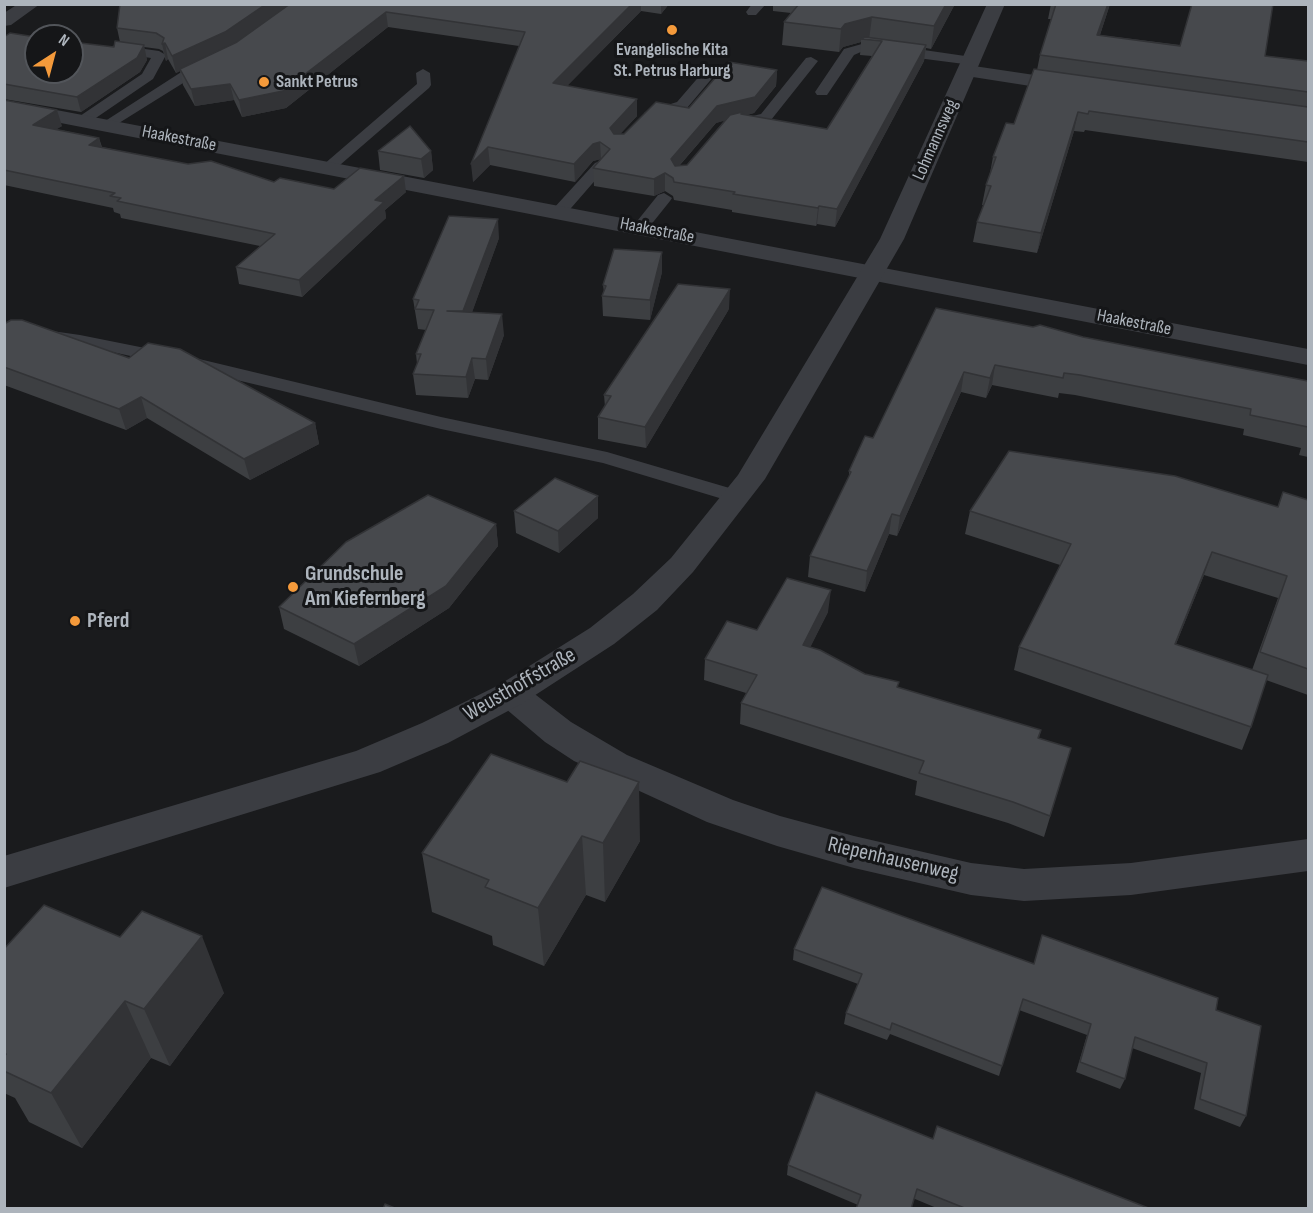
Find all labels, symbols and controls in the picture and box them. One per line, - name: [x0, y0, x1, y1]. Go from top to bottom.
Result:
- marker: Evangelische Kita St. Petrus Harburg: [665, 23, 679, 37]
- north arrow: [24, 24, 84, 84]
- text: N: [55, 30, 73, 51]
- place label: Evangelische Kita St. Petrus Harburg: [613, 39, 731, 82]
- place label: Sankt Petrus: [276, 71, 358, 93]
- marker: Sankt Petrus: [257, 75, 271, 89]
- street label: Lohmannsweg: [909, 96, 963, 184]
- street label: Haakestraße: [140, 121, 218, 157]
- street label: Haakestraße: [618, 213, 696, 249]
- street label: Haakestraße: [1095, 305, 1173, 341]
- place label: Grundschule Am Kiefernberg: [305, 561, 425, 612]
- marker: Grundschule Am Kiefernberg: [286, 580, 300, 594]
- place label: Pferd: [87, 608, 129, 634]
- marker: Pferd: [68, 614, 82, 628]
- street label: Weusthoffstraße: [459, 642, 581, 728]
- street label: Riepenhausenweg: [825, 832, 961, 888]

